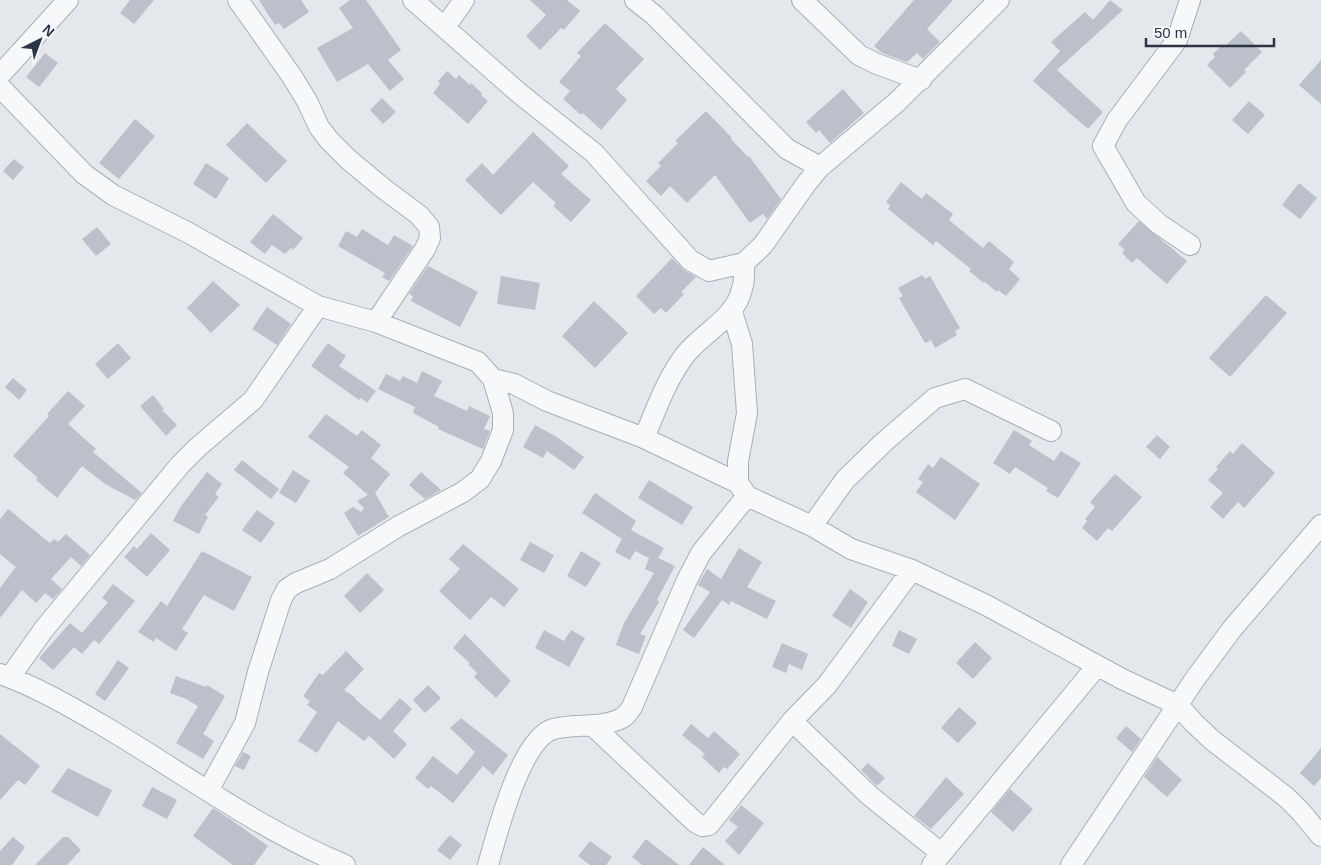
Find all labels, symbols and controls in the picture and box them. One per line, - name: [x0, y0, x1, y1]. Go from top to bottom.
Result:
- north arrow: [15, 15, 65, 65]
- scale bar: [1146, 15, 1274, 47]
- text: N: [40, 21, 58, 40]
- text: 50 m: [1154, 24, 1187, 41]

